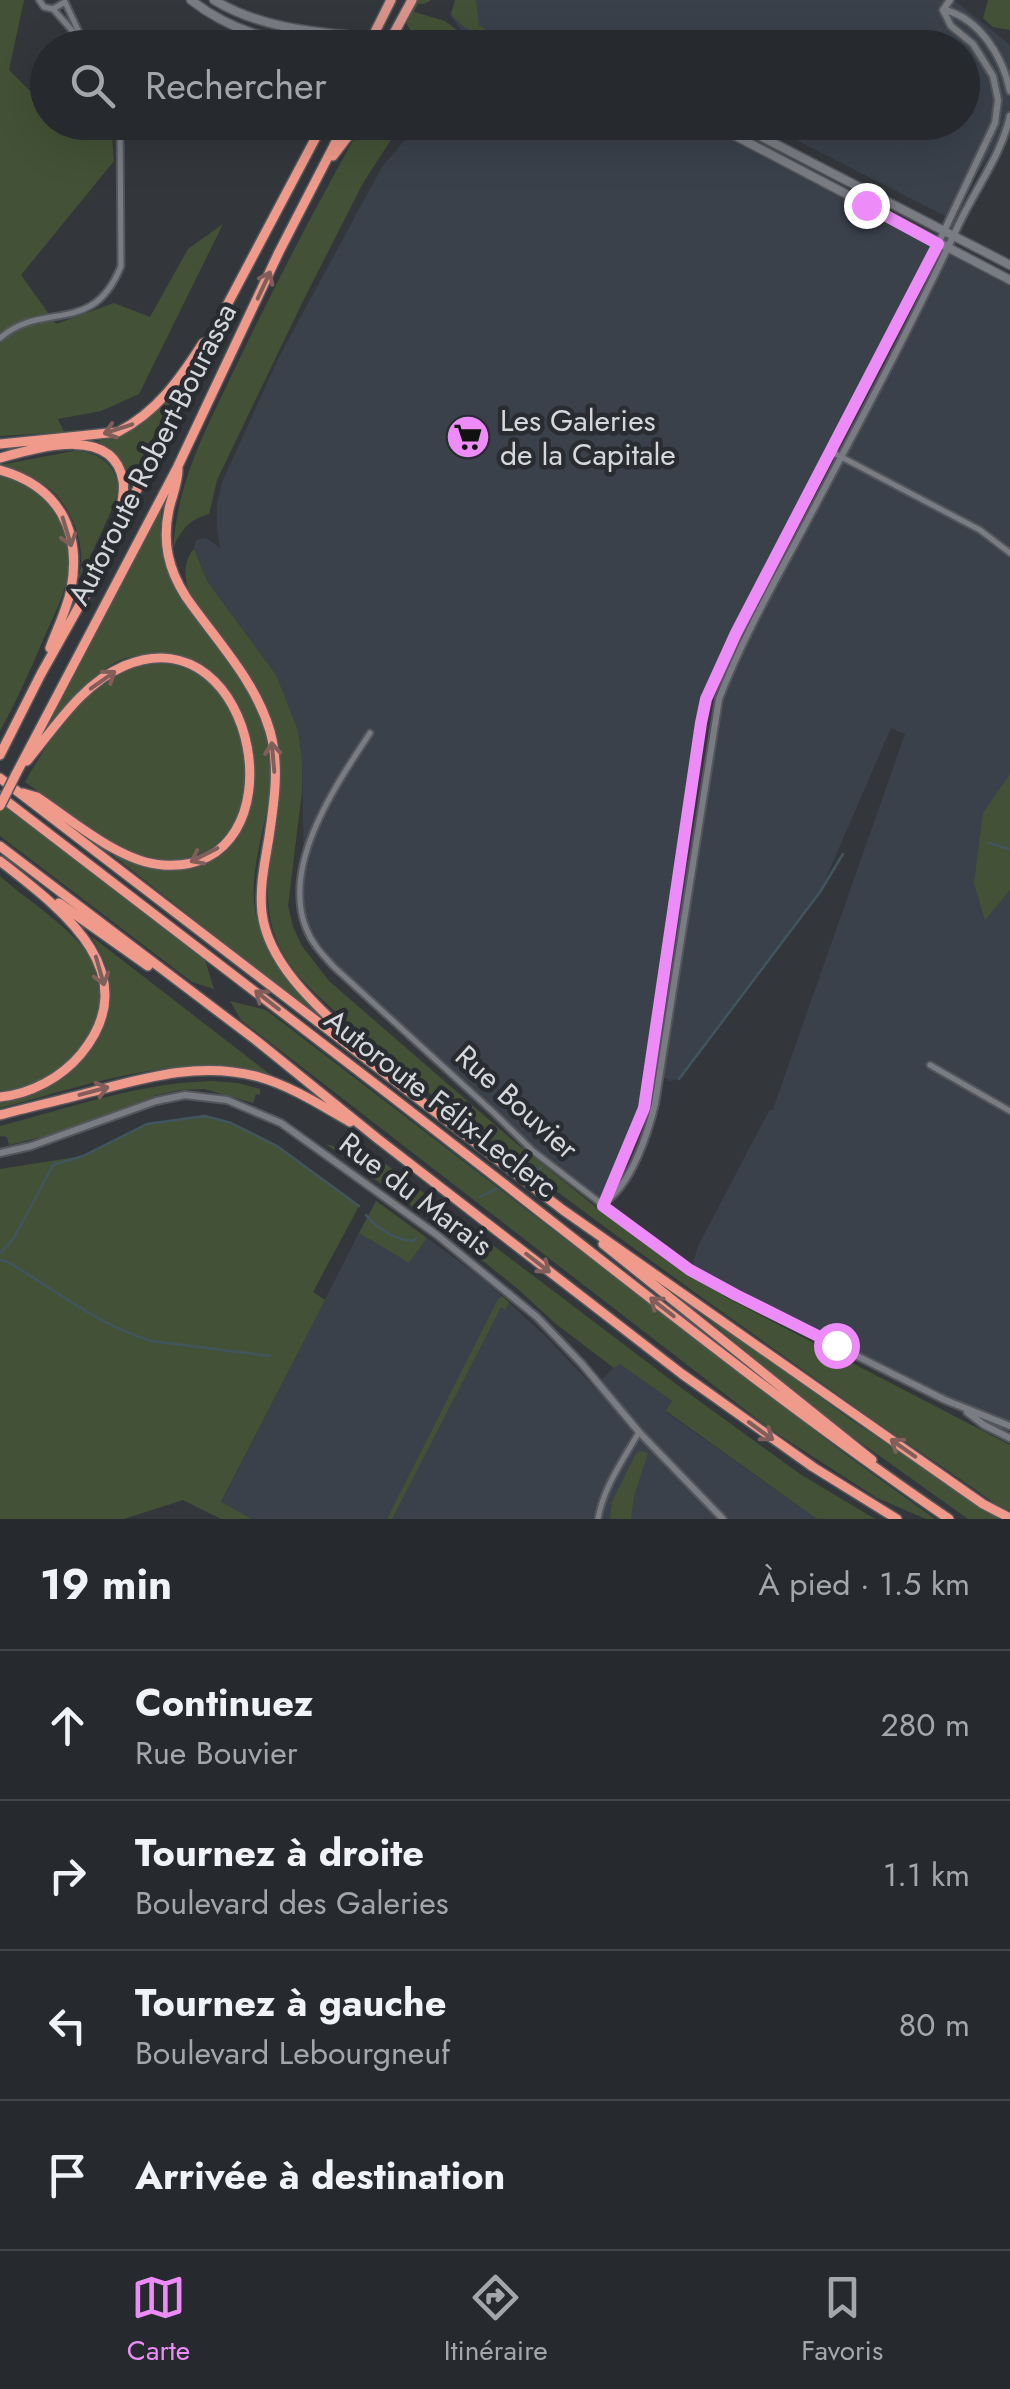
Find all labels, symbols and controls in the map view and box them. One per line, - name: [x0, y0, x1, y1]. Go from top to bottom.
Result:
- search box: [30, 30, 980, 140]
- icon: search: [65, 58, 120, 113]
- text: Rechercher: [145, 58, 327, 113]
- route end: [844, 183, 890, 229]
- one-way arrow: [255, 271, 274, 301]
- street label: Autoroute Robert-Bourassa: [57, 295, 247, 613]
- place label: Les Galeries de la Capitale: [500, 399, 676, 476]
- supermarket icon: Les Galeries de la Capitale: [445, 414, 491, 460]
- one-way arrow: [102, 421, 134, 439]
- one-way arrow: [59, 515, 77, 547]
- one-way arrow: [89, 670, 116, 691]
- one-way arrow: [264, 742, 283, 774]
- one-way arrow: [190, 846, 220, 865]
- one-way arrow: [92, 955, 110, 987]
- one-way arrow: [255, 989, 281, 1011]
- street label: Autoroute Félix-Leclerc: [315, 998, 567, 1208]
- street label: Rue Bouvier: [446, 1035, 589, 1170]
- one-way arrow: [78, 1080, 110, 1099]
- street label: Rue du Marais: [330, 1122, 502, 1266]
- one-way arrow: [524, 1252, 551, 1273]
- one-way arrow: [649, 1297, 676, 1318]
- route start: [814, 1323, 860, 1369]
- one-way arrow: [747, 1421, 774, 1442]
- one-way arrow: [890, 1438, 918, 1459]
- text: 19 min: [40, 1554, 172, 1615]
- text: À pied · 1.5 km: [759, 1561, 970, 1607]
- text: Continuez: [135, 1675, 313, 1730]
- icon: ahead: [40, 1698, 95, 1753]
- text: 280 m: [881, 1702, 970, 1748]
- text: Rue Bouvier: [135, 1730, 298, 1776]
- text: Tournez à droite: [135, 1825, 424, 1880]
- icon: right: [40, 1848, 95, 1903]
- text: 1.1 km: [883, 1852, 970, 1898]
- text: Boulevard des Galeries: [135, 1880, 449, 1926]
- text: Tournez à gauche: [135, 1975, 446, 2030]
- icon: left: [40, 1998, 95, 2053]
- text: 80 m: [899, 2002, 970, 2048]
- text: Boulevard Lebourgneuf: [135, 2030, 450, 2076]
- icon: arrive: [40, 2148, 95, 2203]
- text: Arrivée à destination: [135, 2148, 505, 2203]
- tab: Carte: [127, 2270, 190, 2371]
- tab: Itinéraire: [444, 2270, 548, 2371]
- tab: Favoris: [801, 2270, 883, 2371]

